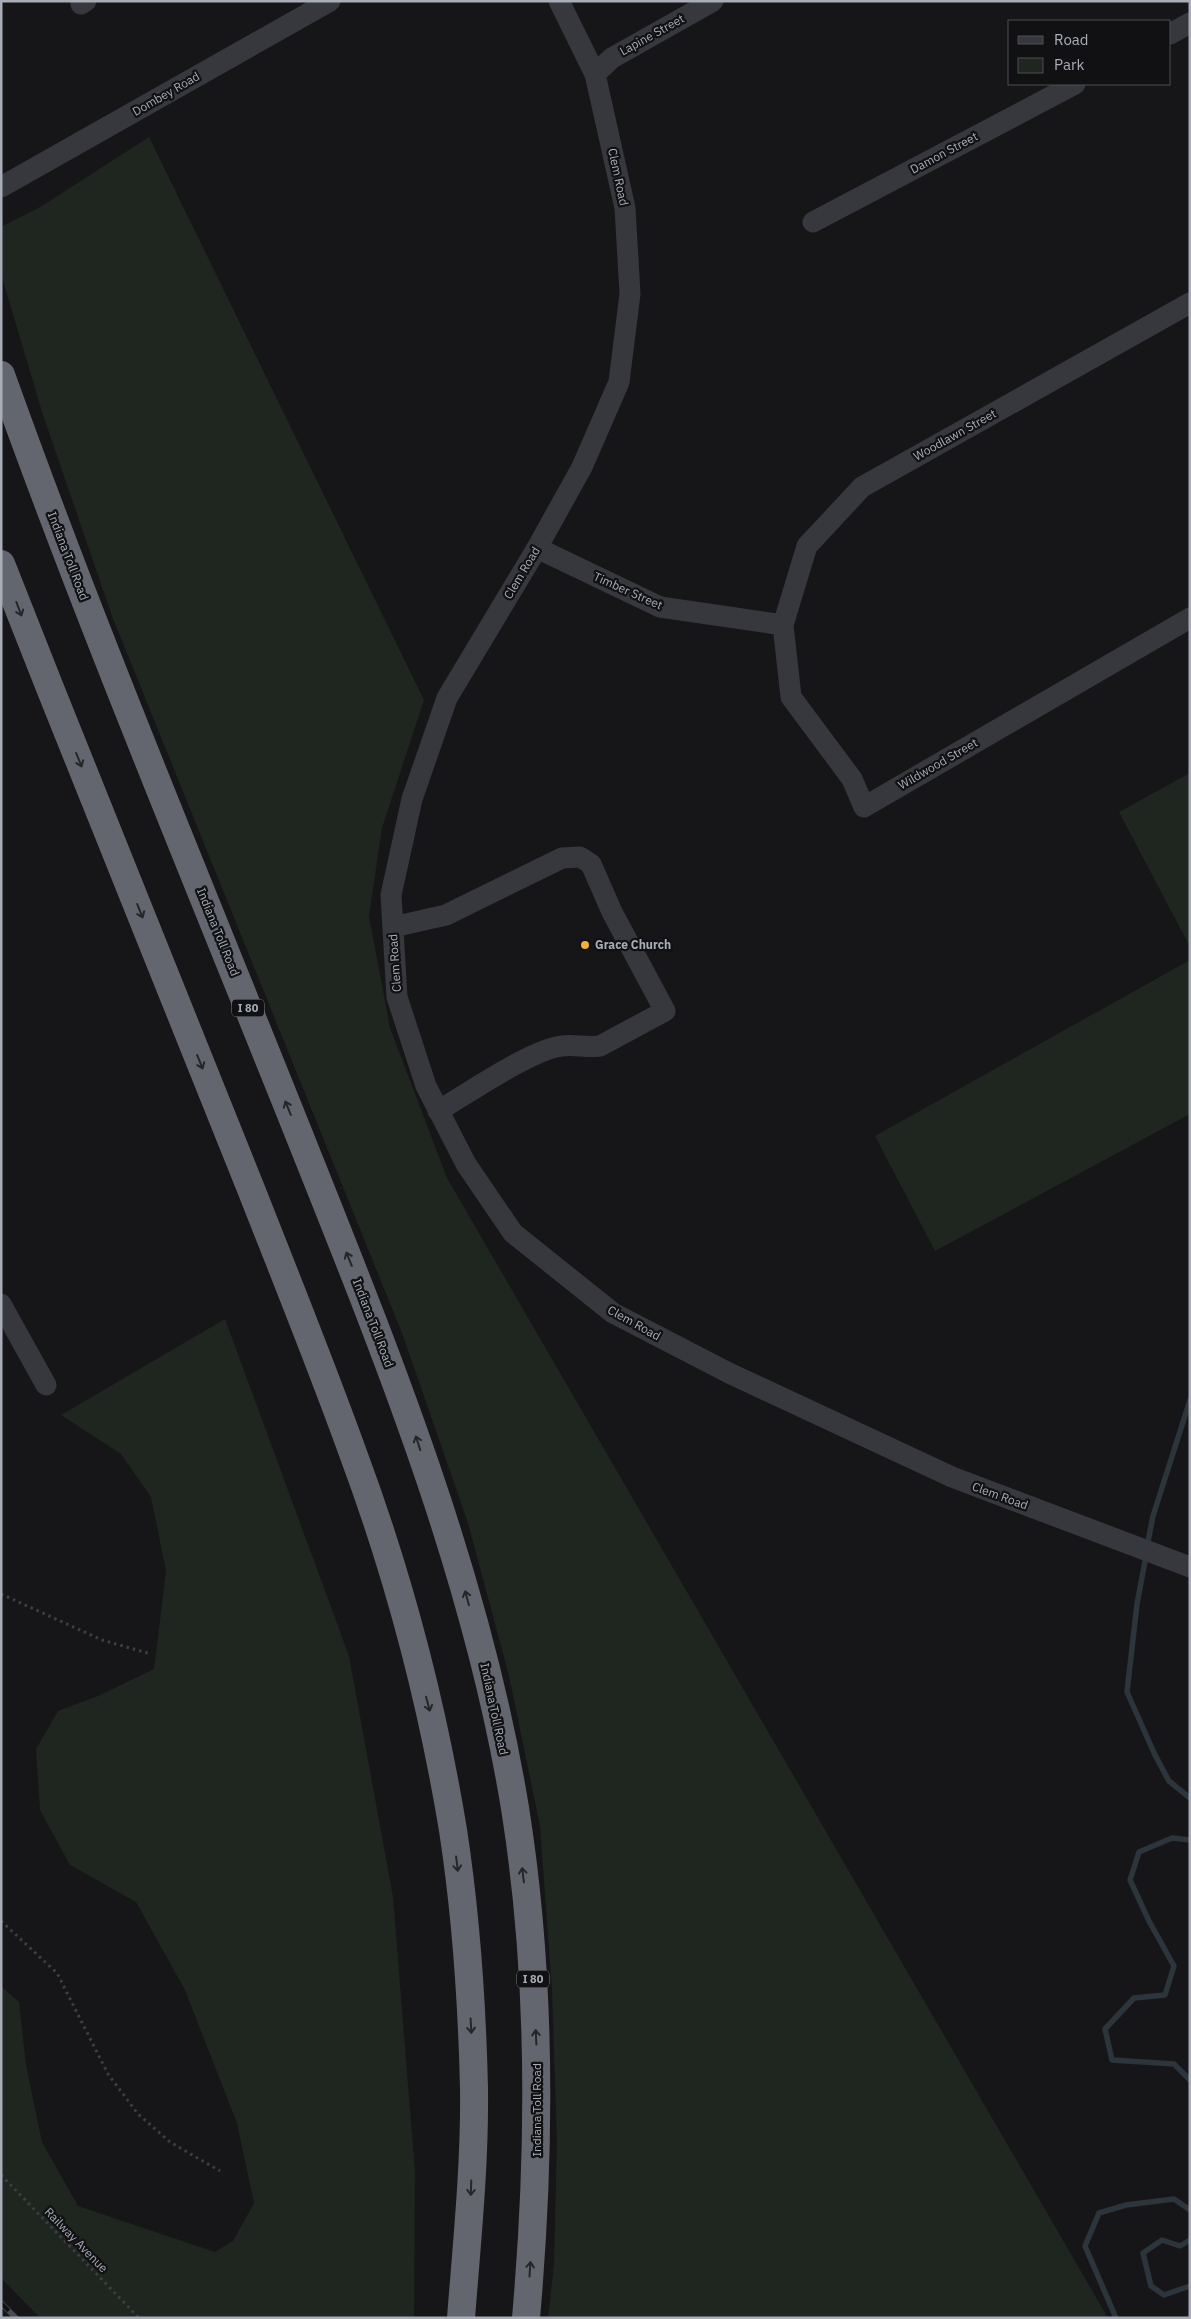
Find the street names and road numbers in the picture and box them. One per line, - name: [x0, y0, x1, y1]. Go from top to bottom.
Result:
- street label: Lapine Street: [617, 11, 687, 58]
- street label: Dombey Road: [129, 68, 202, 119]
- street label: Damon Street: [907, 129, 980, 177]
- street label: Clem Road: [605, 147, 632, 207]
- street label: Woodlawn Street: [911, 406, 999, 464]
- street label: Indiana Toll Road: [45, 509, 92, 602]
- street label: Clem Road: [500, 544, 543, 602]
- street label: Timber Street: [591, 569, 665, 612]
- street label: Wildwood Street: [895, 735, 980, 792]
- street label: Indiana Toll Road: [194, 886, 243, 978]
- street label: Clem Road: [385, 933, 404, 993]
- road number: I 80: [232, 1000, 264, 1016]
- street label: Indiana Toll Road: [350, 1276, 397, 1369]
- street label: Clem Road: [605, 1302, 663, 1343]
- street label: Clem Road: [970, 1479, 1030, 1513]
- street label: Indiana Toll Road: [477, 1661, 512, 1756]
- road number: I 80: [517, 1970, 549, 1988]
- street label: Indiana Toll Road: [529, 2063, 544, 2157]
- street label: Railway Avenue: [42, 2204, 111, 2276]

